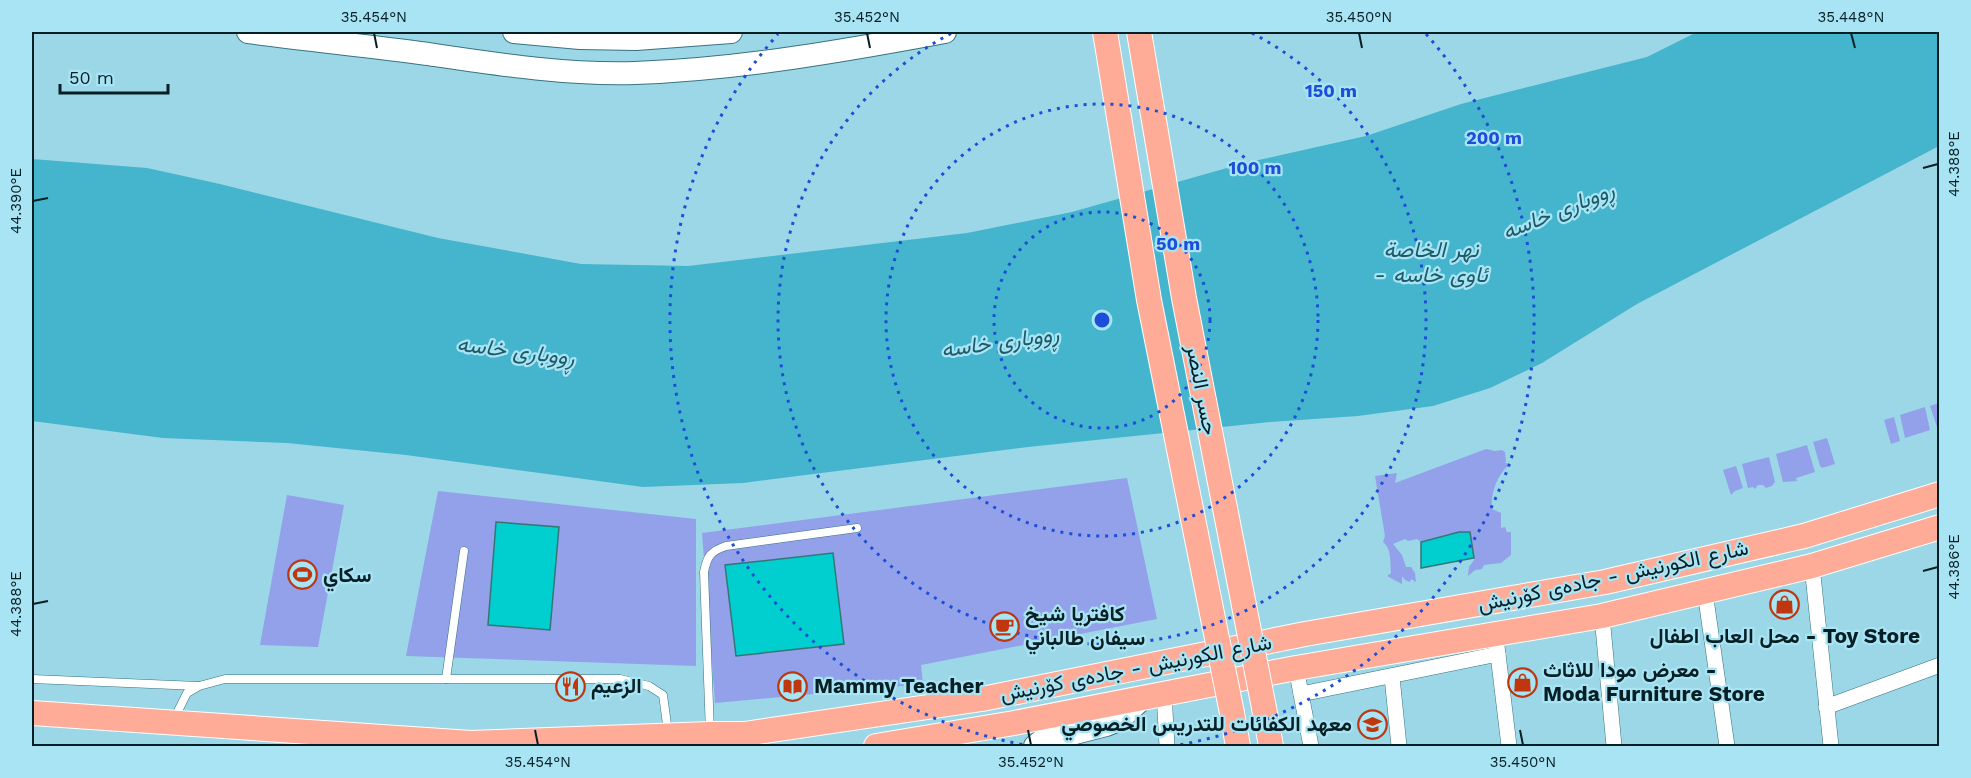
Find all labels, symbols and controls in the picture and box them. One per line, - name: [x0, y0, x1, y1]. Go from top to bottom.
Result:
- text: 35.454°N: [341, 8, 407, 26]
- text: 35.452°N: [834, 8, 900, 26]
- text: 35.450°N: [1326, 8, 1392, 26]
- text: 35.448°N: [1818, 8, 1884, 26]
- scale bar: [60, 57, 168, 95]
- text: 50 m: [69, 67, 114, 88]
- text: 150 m: [1305, 80, 1357, 101]
- text: 200 m: [1466, 127, 1522, 148]
- text: 44.388°E: [1945, 131, 1963, 197]
- text: 100 m: [1228, 157, 1282, 178]
- text: 44.390°E: [7, 168, 25, 234]
- water label: ڕووباری خاسە: [1498, 176, 1621, 250]
- text: 50 m: [1156, 233, 1200, 254]
- water label: نهر الخاصة - ئاوی خاسە: [1374, 237, 1490, 288]
- centre of rings: [1092, 310, 1112, 330]
- water label: ڕووباری خاسە: [940, 321, 1062, 368]
- water label: ڕووباری خاسە: [455, 331, 577, 376]
- street label: جسر النصر: [1180, 342, 1223, 437]
- text: 44.386°E: [1945, 534, 1963, 600]
- street label: شارع الكورنيش - جادەی کۆرنیش: [1475, 535, 1751, 618]
- sports icon: سكاي: [286, 559, 318, 591]
- place label: سكاي: [323, 562, 371, 592]
- text: 44.388°E: [7, 571, 25, 637]
- shop icon: محل العاب اطفال - Toy Store: [1769, 589, 1801, 621]
- place label: كافتريا شيخ سيفان طالباني: [1025, 601, 1145, 655]
- cafe icon: كافتريا شيخ سيفان طالباني: [988, 610, 1020, 642]
- place label: محل العاب اطفال - Toy Store: [1650, 623, 1920, 649]
- street label: شارع الكورنيش - جادەی کۆرنیش: [998, 629, 1274, 708]
- place label: معرض مودا للاثاث - Moda Furniture Store: [1543, 657, 1765, 706]
- shop icon: معرض مودا للاثاث - Moda Furniture Store: [1506, 666, 1538, 698]
- restaurant icon: الزعيم: [554, 670, 586, 702]
- library icon: Mammy Teacher: [777, 670, 809, 702]
- place label: الزعيم: [591, 673, 642, 700]
- place label: Mammy Teacher: [814, 673, 983, 698]
- school or university icon: معهد الكفائات للتدريس الخصوصي: [1357, 708, 1389, 740]
- place label: معهد الكفائات للتدريس الخصوصي: [1061, 711, 1352, 741]
- text: 35.454°N: [505, 753, 571, 771]
- text: 35.452°N: [998, 753, 1064, 771]
- text: 35.450°N: [1490, 753, 1556, 771]

